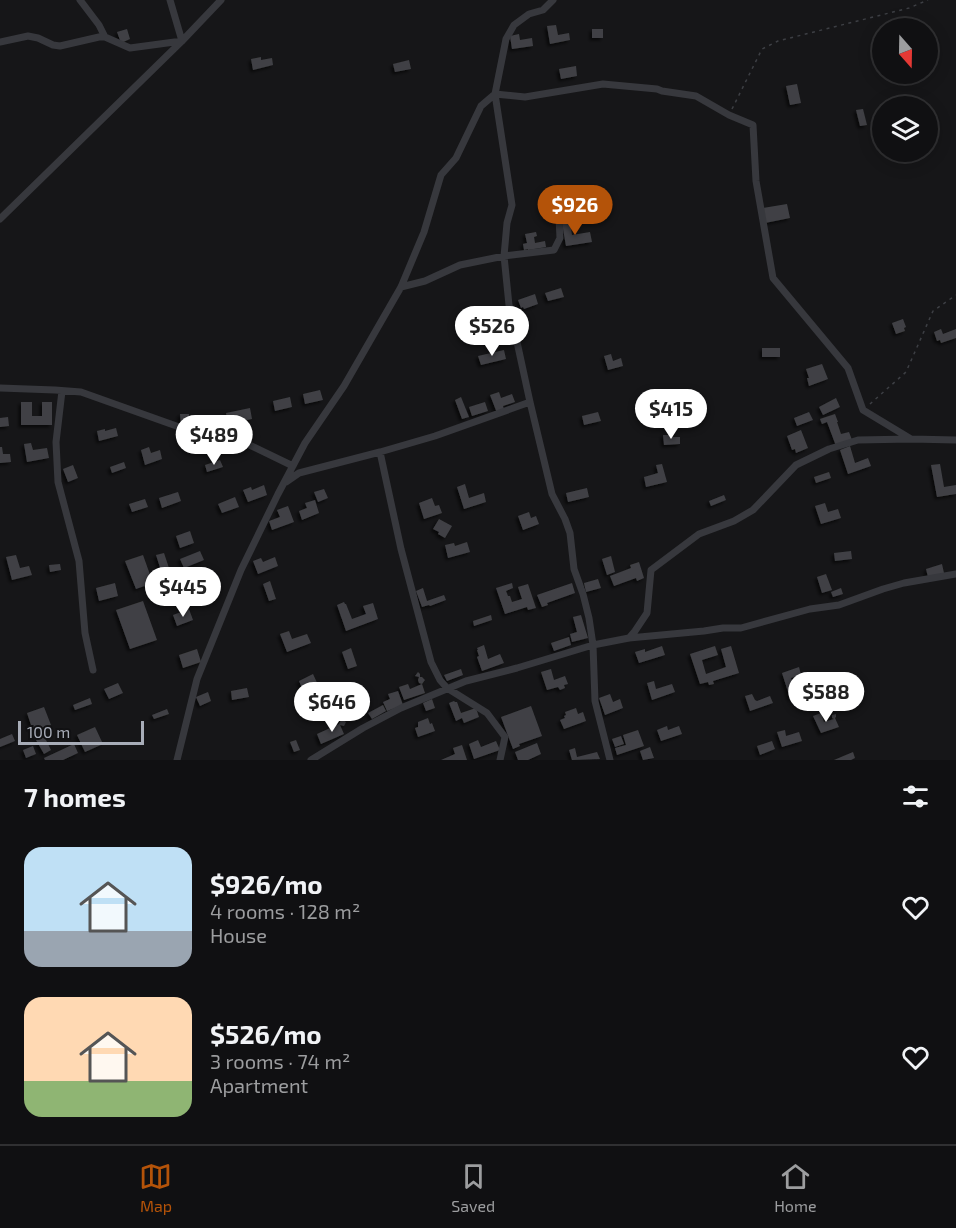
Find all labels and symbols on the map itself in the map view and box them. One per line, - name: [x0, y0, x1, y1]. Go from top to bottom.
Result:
- north arrow: [872, 18, 938, 84]
- pin: $926: [539, 185, 611, 236]
- pin: $526: [456, 306, 528, 357]
- pin: $415: [635, 389, 707, 440]
- pin: $489: [178, 415, 250, 466]
- pin: $445: [147, 567, 219, 618]
- pin: $588: [790, 672, 862, 723]
- pin: $646: [296, 682, 368, 733]
- scale bar: [18, 718, 144, 746]

